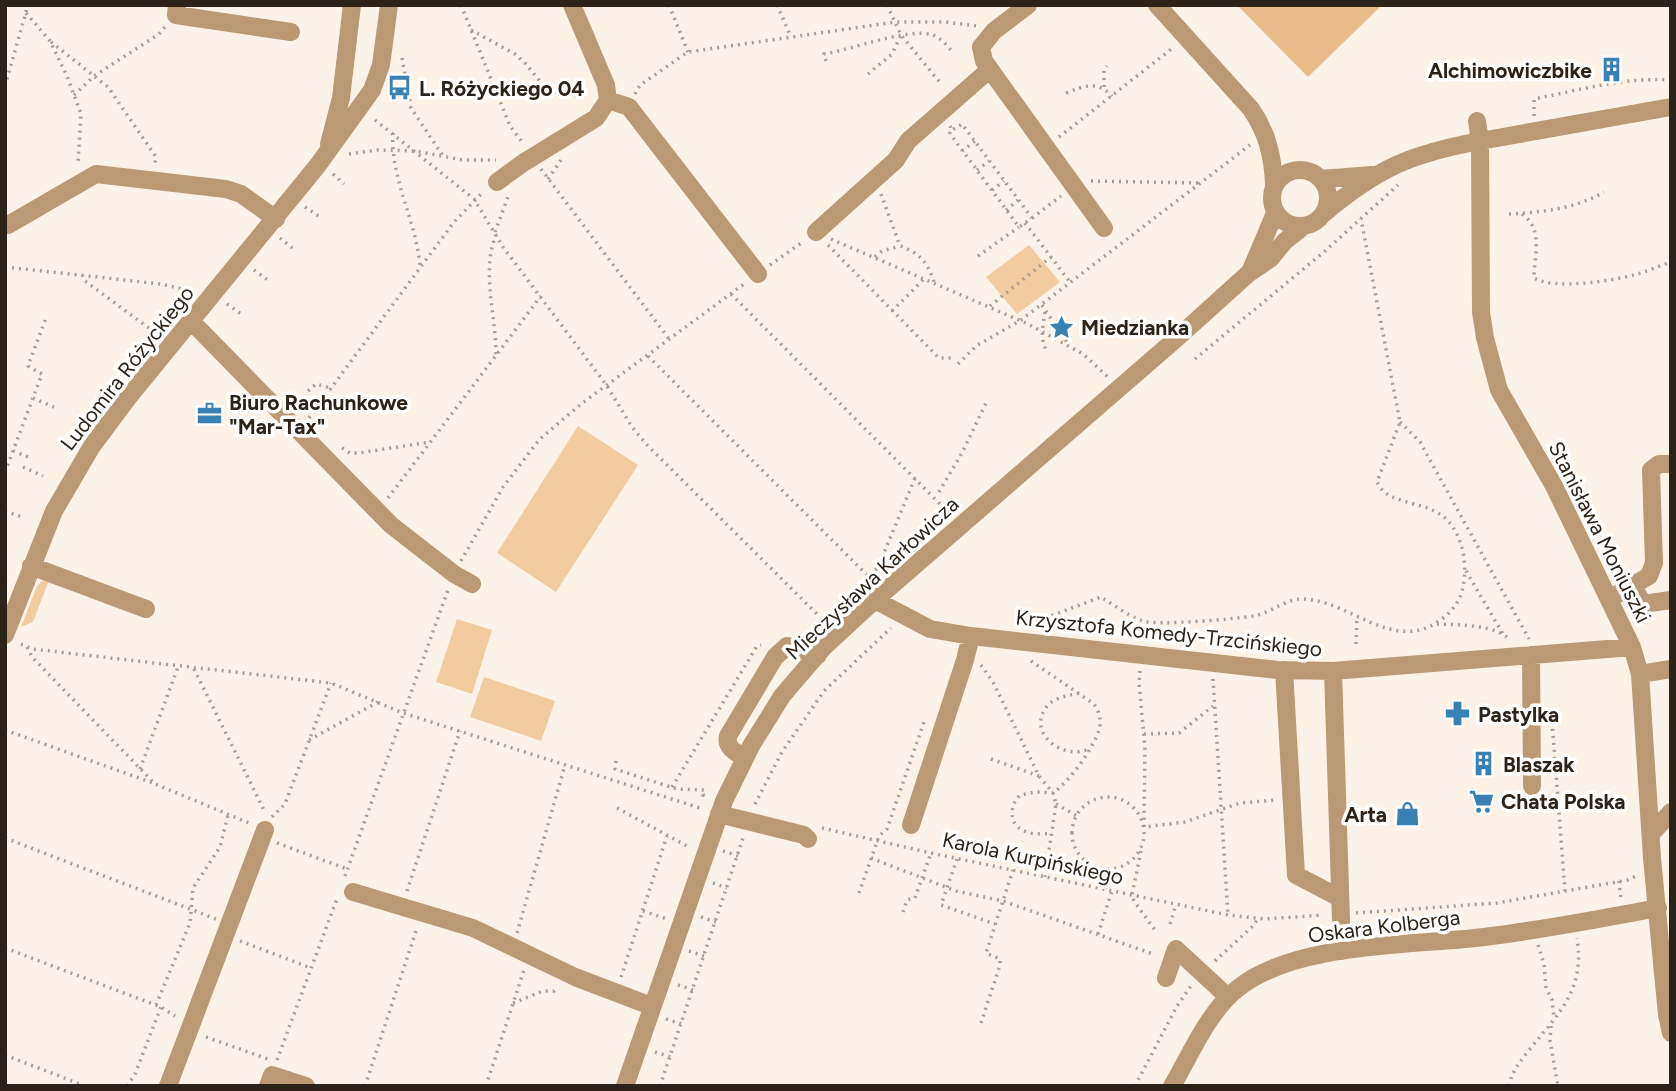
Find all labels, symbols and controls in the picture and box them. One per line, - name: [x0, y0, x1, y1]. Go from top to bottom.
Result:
- building icon: Alchimowiczbike: [1598, 56, 1626, 84]
- place label: Alchimowiczbike: [1428, 58, 1592, 83]
- bus stop icon: L. Różyckiego 04: [385, 74, 413, 102]
- place label: L. Różyckiego 04: [419, 76, 585, 101]
- street label: Ludomira Różyckiego: [55, 281, 199, 455]
- place icon: Miedzianka: [1047, 313, 1075, 341]
- place label: Miedzianka: [1081, 315, 1189, 340]
- place label: Biuro Rachunkowe "Mar-Tax": [229, 390, 408, 439]
- office icon: Biuro Rachunkowe "Mar-Tax": [195, 400, 223, 428]
- street label: Stanisława Moniuszki: [1543, 437, 1657, 627]
- street label: Mieczysława Karłowicza: [780, 491, 964, 665]
- street label: Krzysztofa Komedy-Trzcińskiego: [1015, 604, 1323, 662]
- pharmacy icon: Pastylka: [1444, 700, 1472, 728]
- place label: Pastylka: [1478, 702, 1559, 727]
- building icon: Blaszak: [1469, 750, 1497, 778]
- place label: Blaszak: [1503, 752, 1575, 777]
- supermarket icon: Chata Polska: [1467, 787, 1495, 815]
- place label: Chata Polska: [1501, 789, 1625, 814]
- shop icon: Arta: [1393, 800, 1421, 828]
- place label: Arta: [1345, 802, 1387, 827]
- street label: Karola Kurpińskiego: [940, 827, 1126, 889]
- street label: Oskara Kolberga: [1307, 904, 1461, 948]

